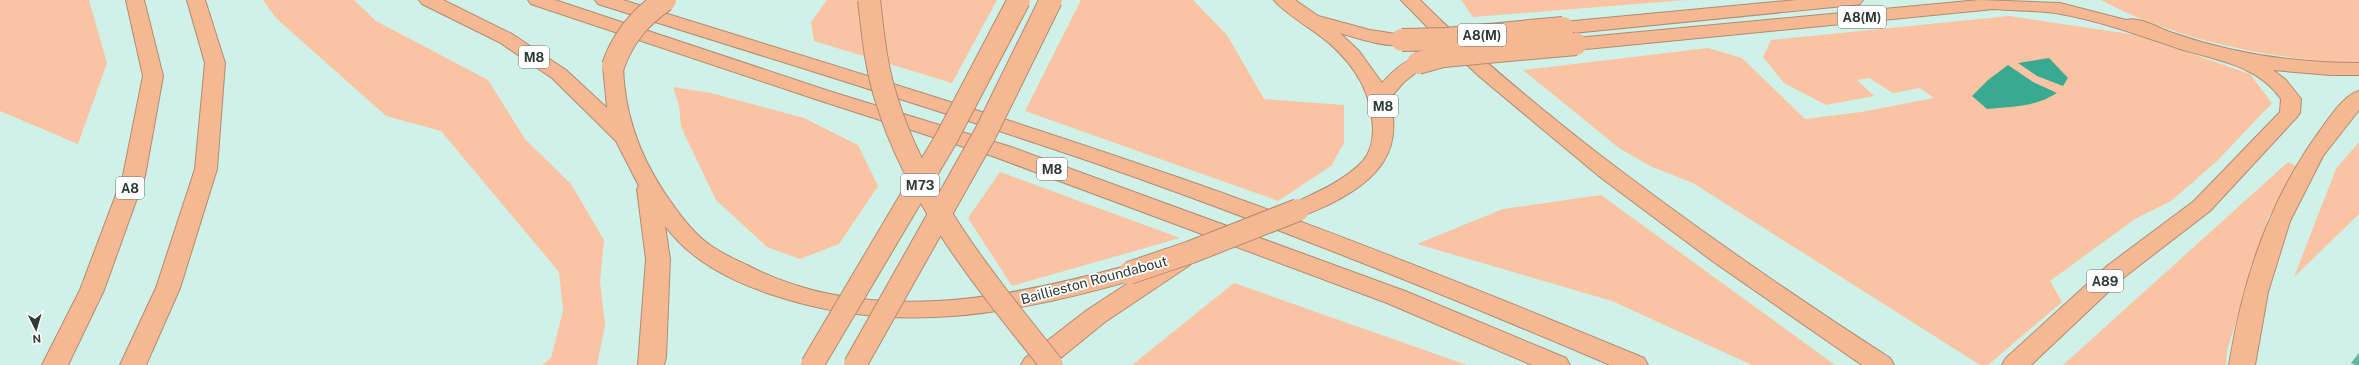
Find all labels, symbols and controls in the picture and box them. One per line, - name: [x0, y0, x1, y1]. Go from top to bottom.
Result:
- road number: A8(M): [1838, 6, 1886, 28]
- road number: A8(M): [1458, 24, 1506, 46]
- road number: M8: [519, 46, 549, 68]
- road number: M8: [1368, 95, 1398, 117]
- road number: M8: [1037, 158, 1067, 180]
- road number: M73: [901, 174, 939, 196]
- road number: A8: [116, 177, 144, 199]
- street label: Baillieston Roundabout: [1019, 253, 1169, 307]
- road number: A89: [2087, 270, 2123, 292]
- north arrow: [16, 309, 56, 349]
- text: N: [32, 333, 42, 345]

